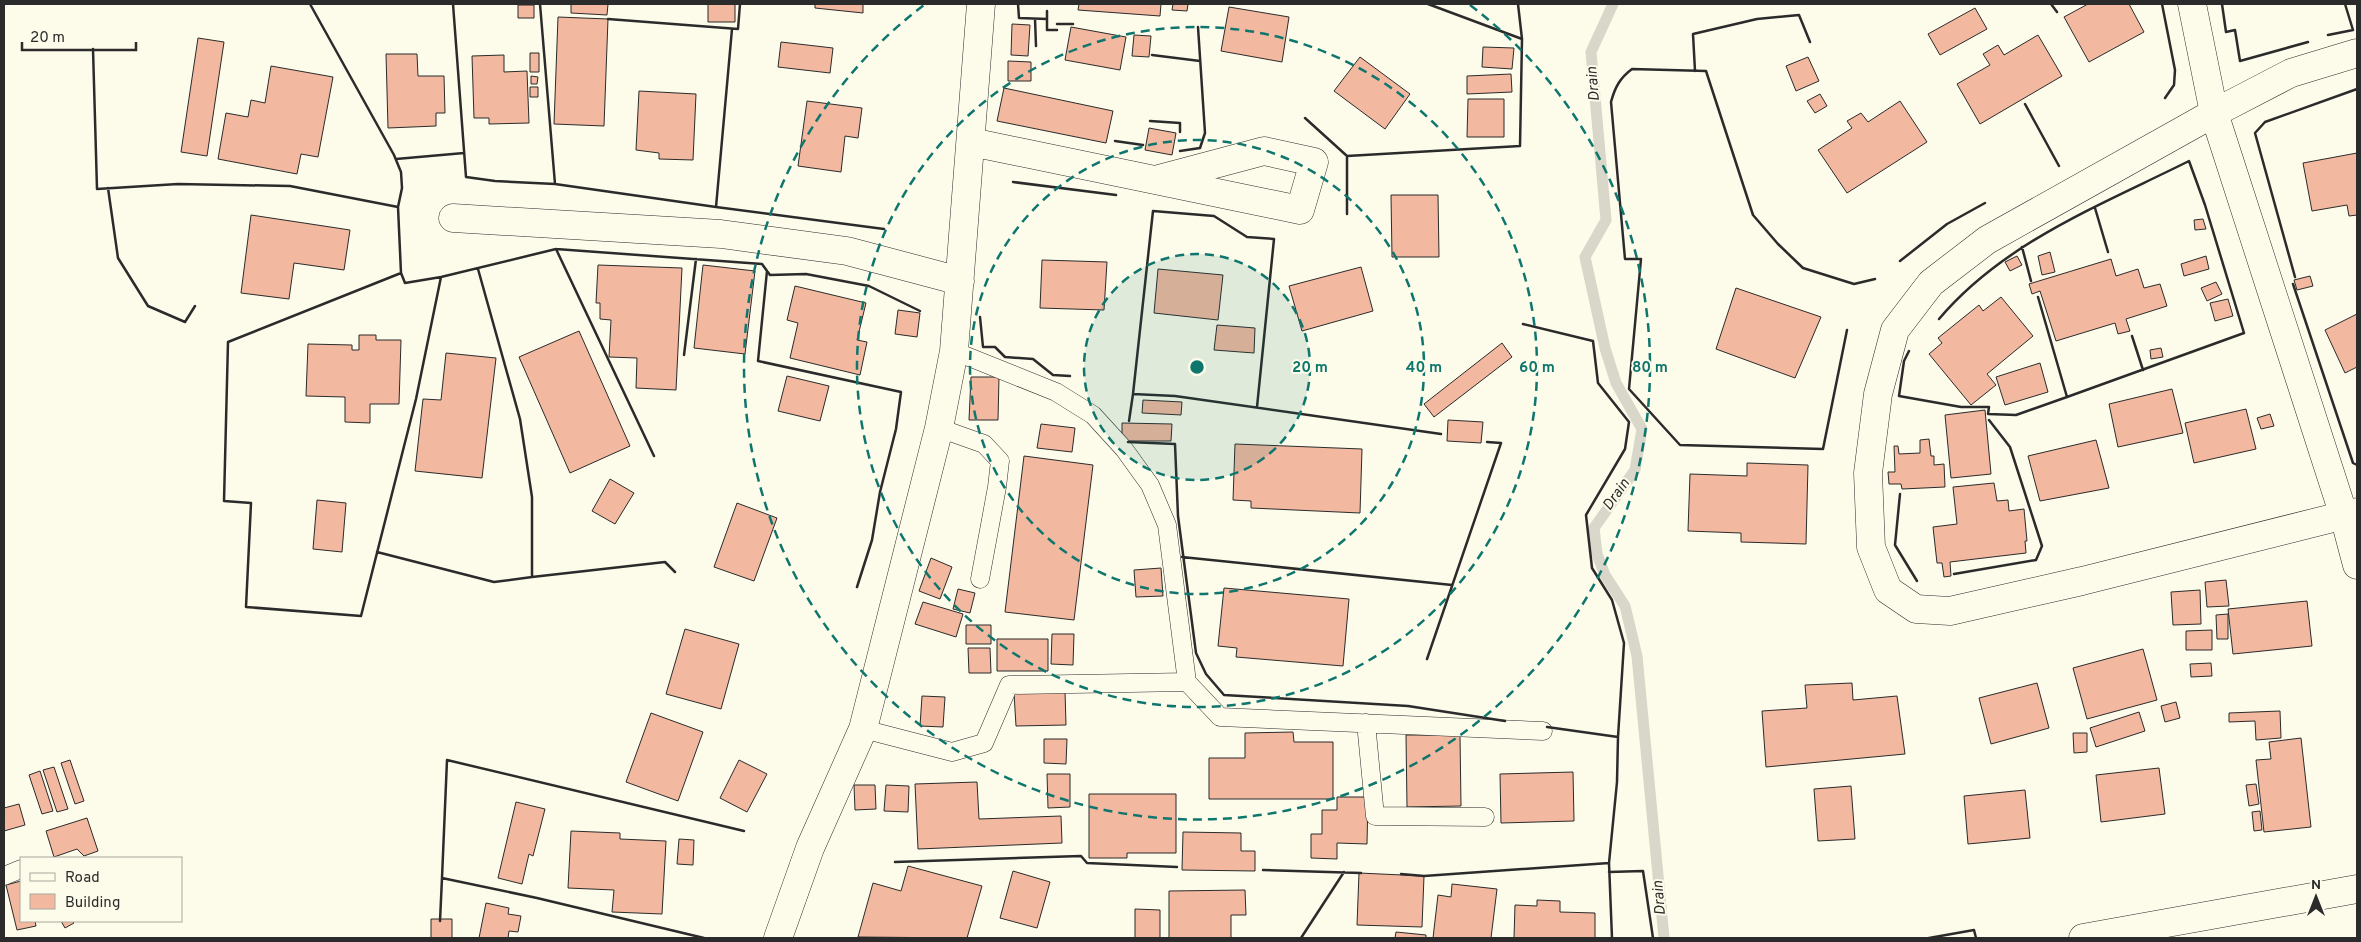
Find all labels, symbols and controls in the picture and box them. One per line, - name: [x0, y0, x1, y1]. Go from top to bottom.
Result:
- scale bar: [22, 20, 136, 52]
- text: 20 m: [30, 29, 65, 48]
- water label: Drain: [1583, 66, 1605, 102]
- centre of rings: [1188, 358, 1206, 376]
- text: 20 m: [1292, 359, 1328, 378]
- text: 40 m: [1406, 359, 1442, 378]
- text: 60 m: [1519, 359, 1555, 378]
- text: 80 m: [1632, 359, 1668, 378]
- water label: Drain: [1599, 475, 1635, 515]
- legend: [20, 857, 182, 922]
- text: Road: [65, 869, 100, 888]
- north arrow: [2291, 872, 2341, 922]
- text: N: [2311, 877, 2321, 894]
- water label: Drain: [1649, 880, 1671, 916]
- text: Building: [65, 894, 120, 913]

